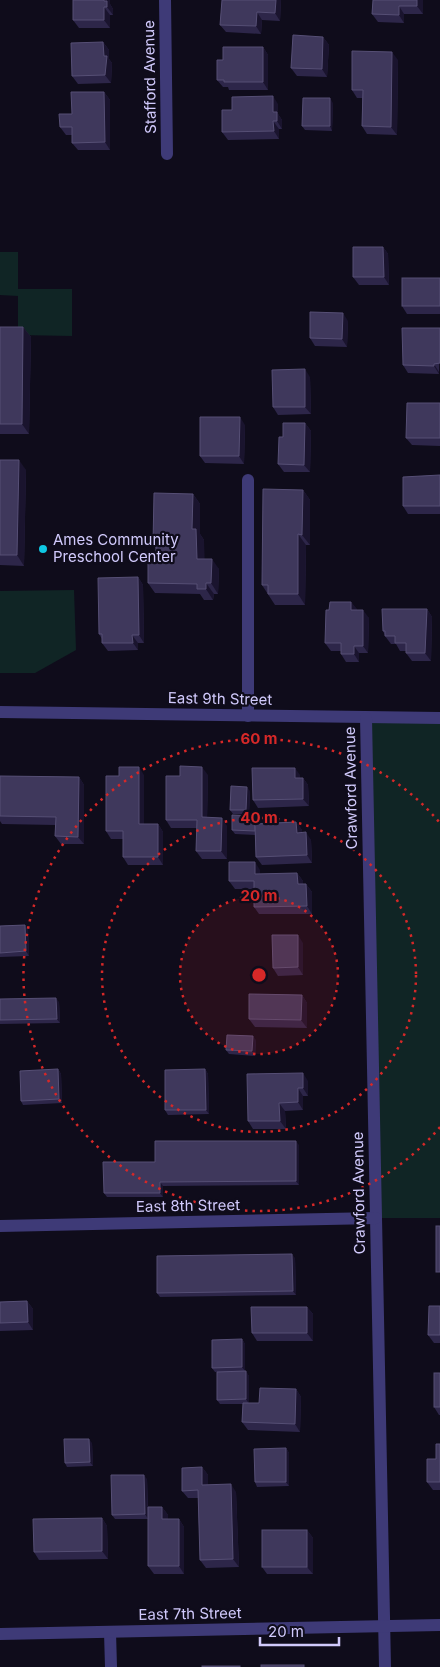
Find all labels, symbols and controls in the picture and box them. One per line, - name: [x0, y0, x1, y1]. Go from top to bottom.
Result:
- street label: Stafford Avenue: [139, 20, 160, 134]
- place label: Ames Community Preschool Center: [53, 530, 179, 566]
- marker: Ames Community Preschool Center: [37, 543, 49, 555]
- street label: East 9th Street: [168, 688, 272, 709]
- street label: Crawford Avenue: [340, 726, 361, 850]
- text: 60 m: [240, 729, 278, 748]
- text: 40 m: [240, 808, 278, 827]
- text: 20 m: [241, 886, 277, 905]
- centre of rings: [250, 966, 268, 984]
- street label: Crawford Avenue: [348, 1131, 369, 1255]
- street label: East 8th Street: [136, 1195, 240, 1216]
- street label: East 7th Street: [138, 1603, 242, 1624]
- scale bar: [260, 1614, 339, 1646]
- text: 20 m: [268, 1622, 304, 1641]

